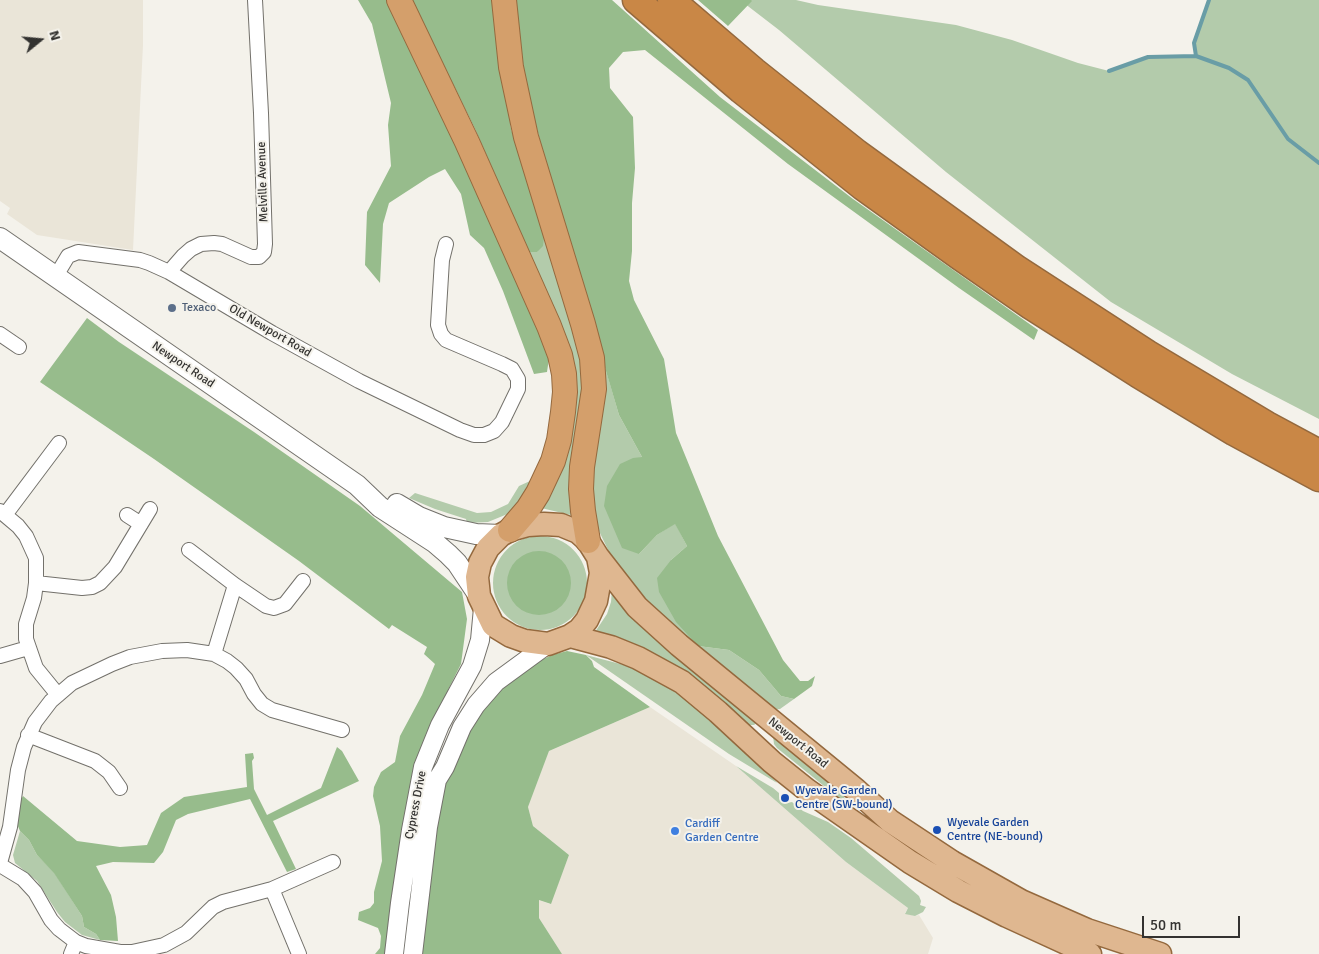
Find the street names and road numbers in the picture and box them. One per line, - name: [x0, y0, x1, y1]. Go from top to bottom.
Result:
- street label: Melville Avenue: [254, 141, 272, 223]
- street label: Old Newport Road: [226, 302, 314, 360]
- street label: Newport Road: [149, 339, 217, 391]
- street label: Newport Road: [765, 715, 831, 771]
- street label: Cypress Drive: [402, 770, 430, 840]

